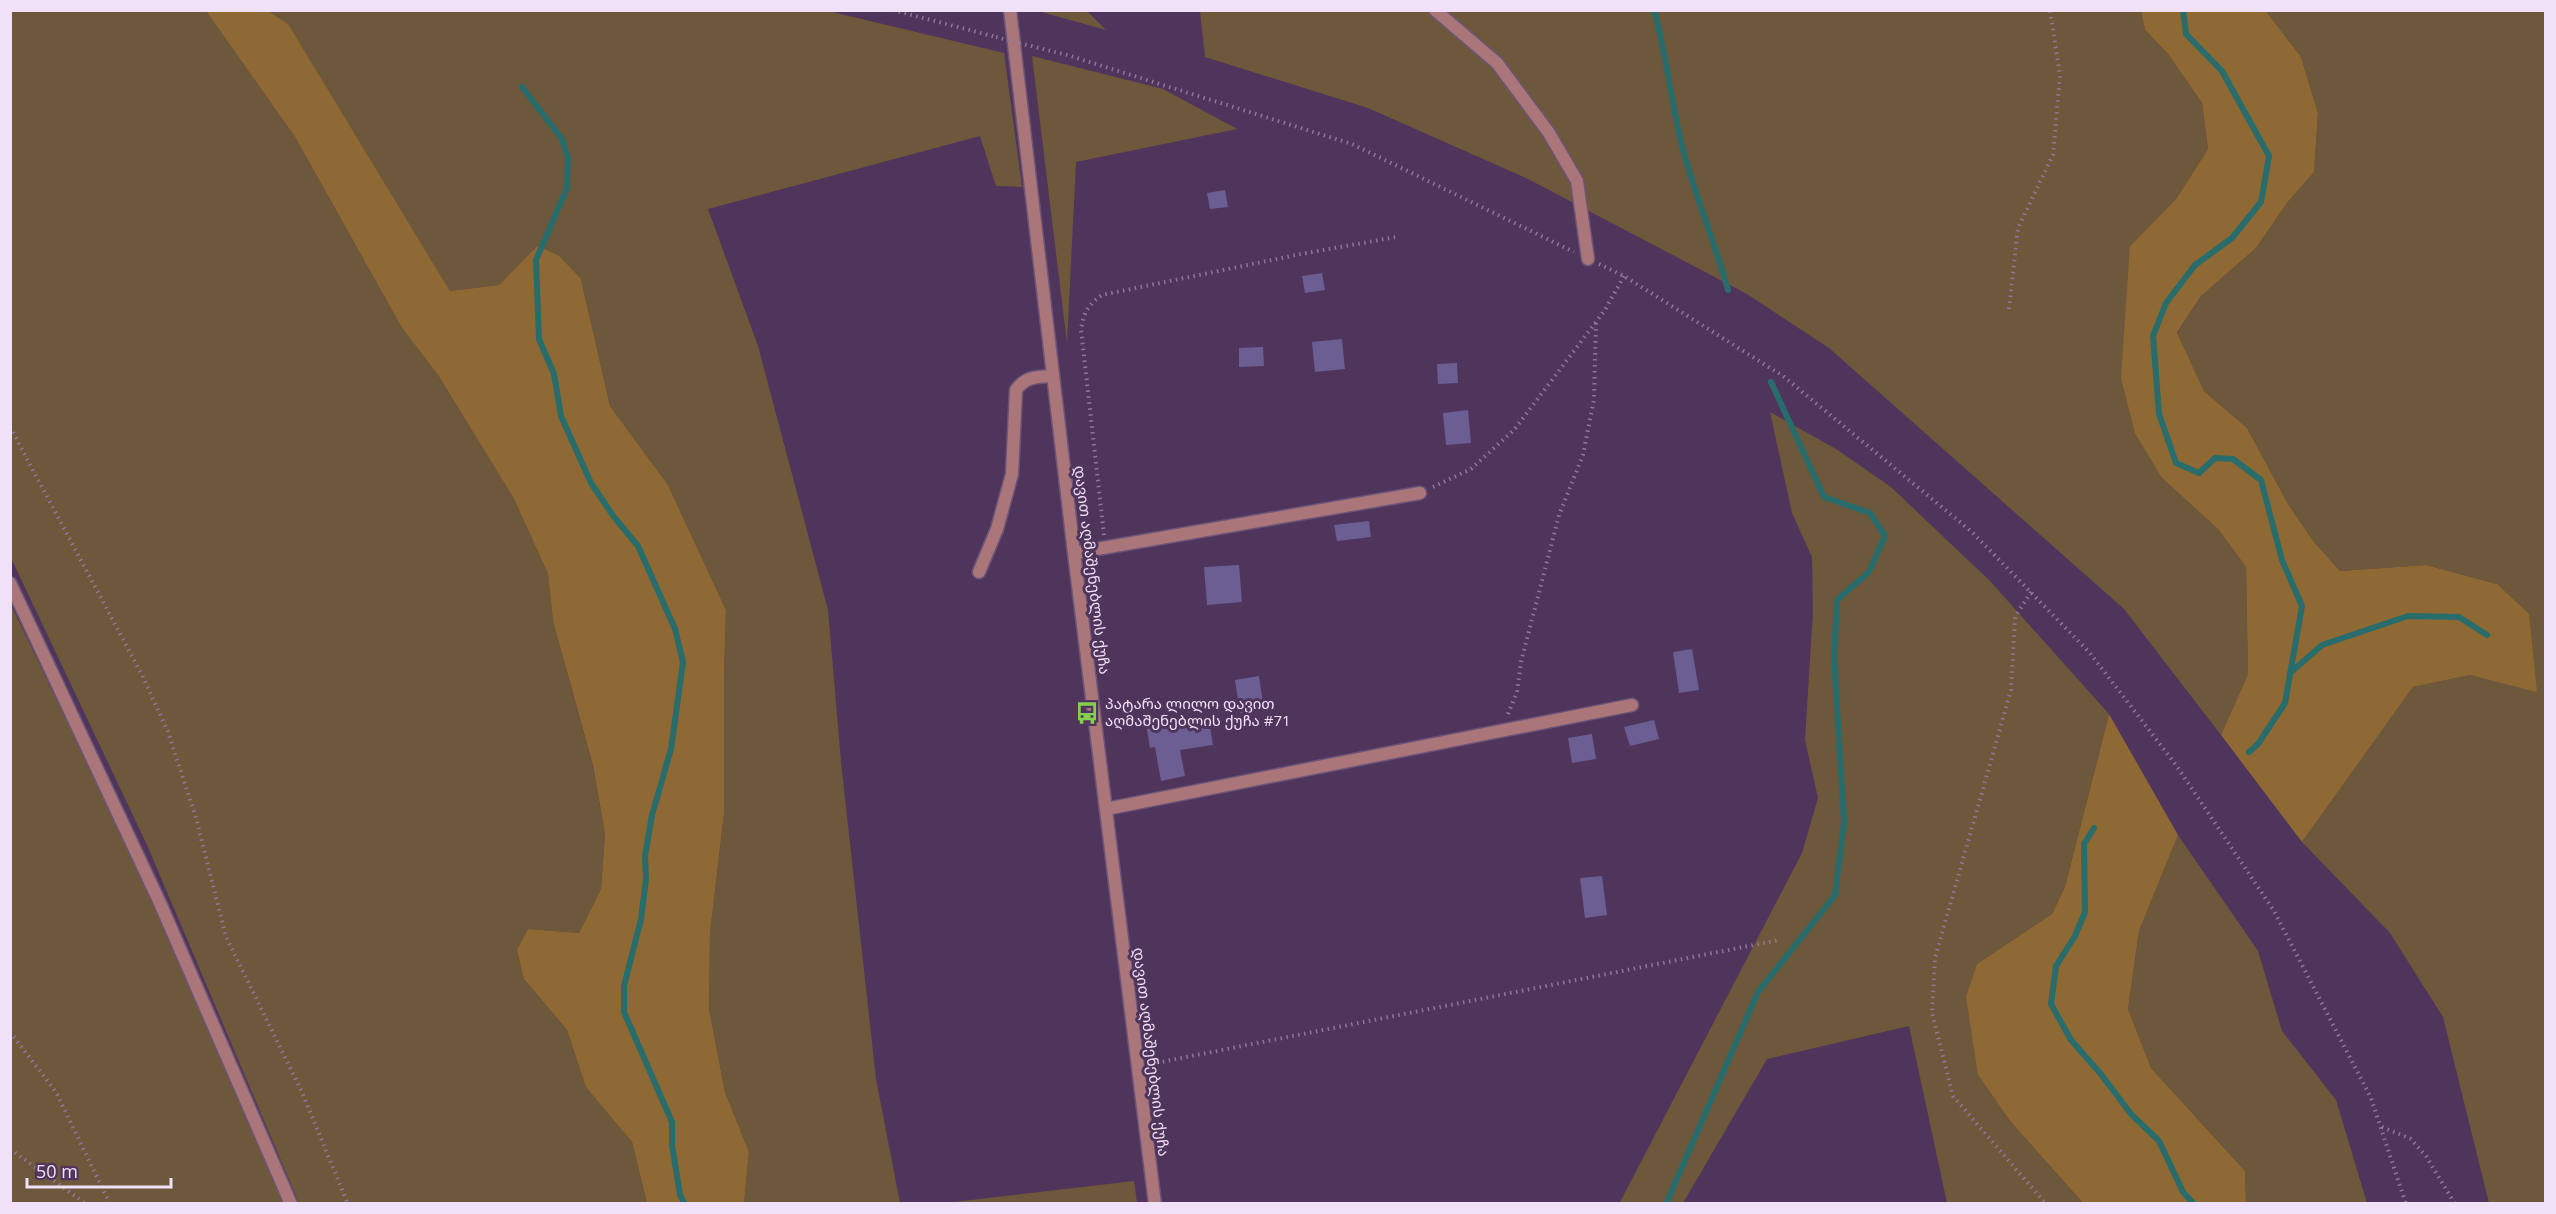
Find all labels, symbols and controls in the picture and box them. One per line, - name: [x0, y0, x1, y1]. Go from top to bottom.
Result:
- street label: დავით აღმაშენებლის ქუჩა: [1070, 464, 1116, 675]
- place label: პატარა ლილო დავით აღმაშენებლის ქუჩა #71: [1105, 693, 1291, 730]
- bus stop icon: პატარა ლილო დავით აღმაშენებლის ქუჩა #71: [1074, 700, 1100, 726]
- street label: დავით აღმაშენებლის ქუჩა: [1129, 946, 1175, 1157]
- scale bar: [27, 1151, 171, 1189]
- text: 50 m: [36, 1159, 78, 1183]

